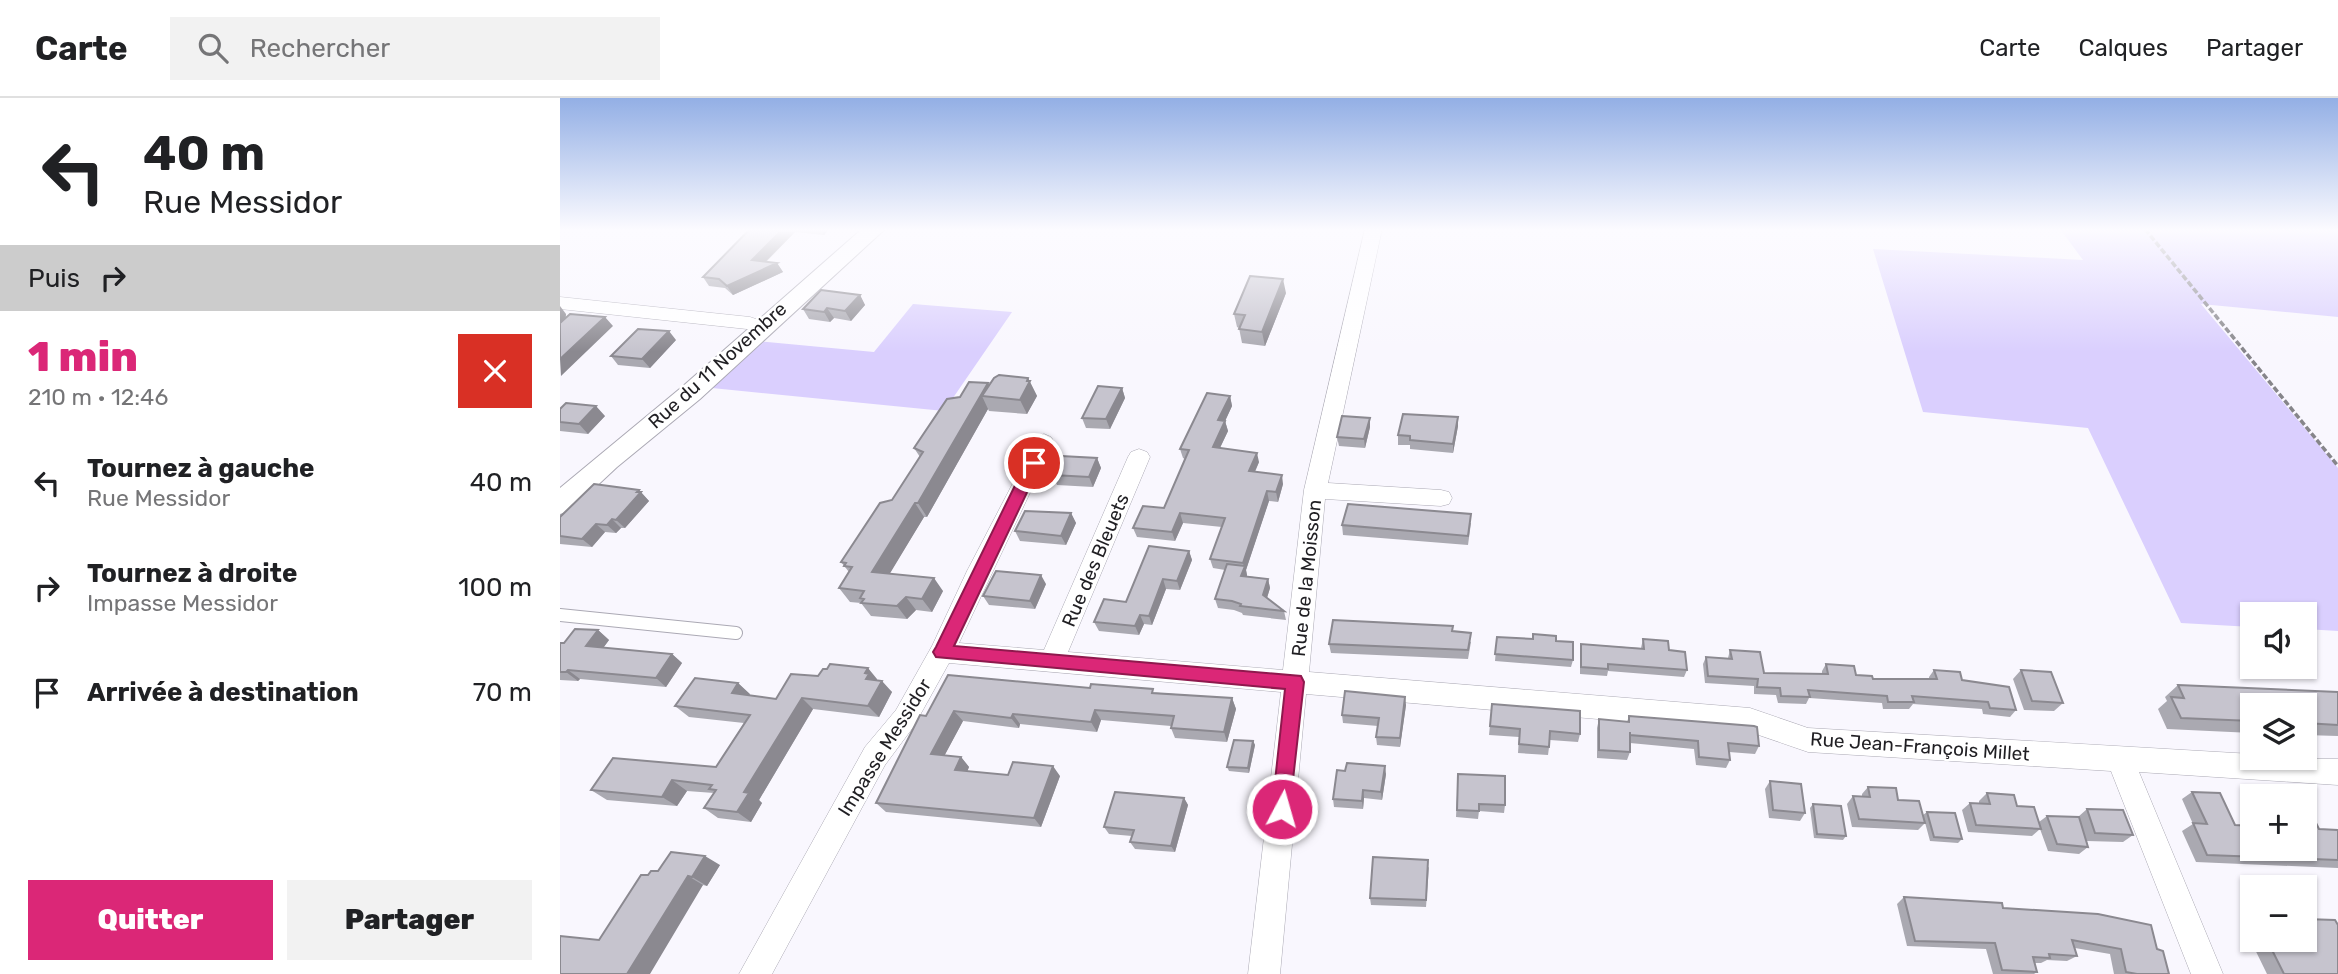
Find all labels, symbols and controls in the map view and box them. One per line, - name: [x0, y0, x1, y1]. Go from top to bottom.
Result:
- search box: [170, 17, 660, 80]
- text: Carte: [35, 29, 128, 68]
- icon: search: [194, 29, 232, 67]
- text: Rechercher: [250, 33, 390, 64]
- text: Carte: [1979, 34, 2040, 62]
- text: Calques: [2078, 34, 2168, 62]
- text: Partager: [2206, 34, 2303, 62]
- text: 40 m: [143, 124, 265, 182]
- icon: left: [28, 126, 119, 217]
- text: Rue Messidor: [143, 183, 342, 221]
- icon: right: [94, 259, 132, 297]
- text: Puis: [28, 263, 80, 294]
- street label: Rue du 11 Novembre: [644, 297, 791, 433]
- text: 1 min: [28, 332, 138, 382]
- button: close: [458, 334, 532, 408]
- text: 210 m · 12:46: [28, 383, 168, 411]
- pin: [1004, 433, 1064, 493]
- icon: arrive: [1015, 444, 1053, 482]
- text: Tournez à gauche: [87, 453, 315, 484]
- icon: left: [28, 464, 66, 502]
- text: 40 m: [470, 467, 532, 498]
- text: Rue Messidor: [87, 484, 230, 512]
- street label: Rue des Bleuets: [1057, 490, 1134, 630]
- street label: Rue de la Moisson: [1287, 498, 1326, 658]
- text: Tournez à droite: [87, 558, 297, 589]
- icon: right: [28, 569, 66, 607]
- text: 100 m: [458, 572, 532, 603]
- text: Impasse Messidor: [87, 589, 278, 617]
- map controls: [2240, 602, 2317, 952]
- button: sound: [2240, 602, 2317, 679]
- icon: arrive: [28, 674, 66, 712]
- street label: Impasse Messidor: [833, 674, 936, 820]
- text: Arrivée à destination: [87, 677, 359, 708]
- text: 70 m: [473, 677, 532, 708]
- button: layers: [2240, 693, 2317, 770]
- street label: Rue Jean-François Millet: [1809, 727, 2031, 766]
- position arrow: [1245, 772, 1319, 846]
- button: +: [2240, 784, 2317, 861]
- button: −: [2240, 875, 2317, 952]
- button: Quitter: [28, 880, 273, 960]
- button: Partager: [287, 880, 532, 960]

